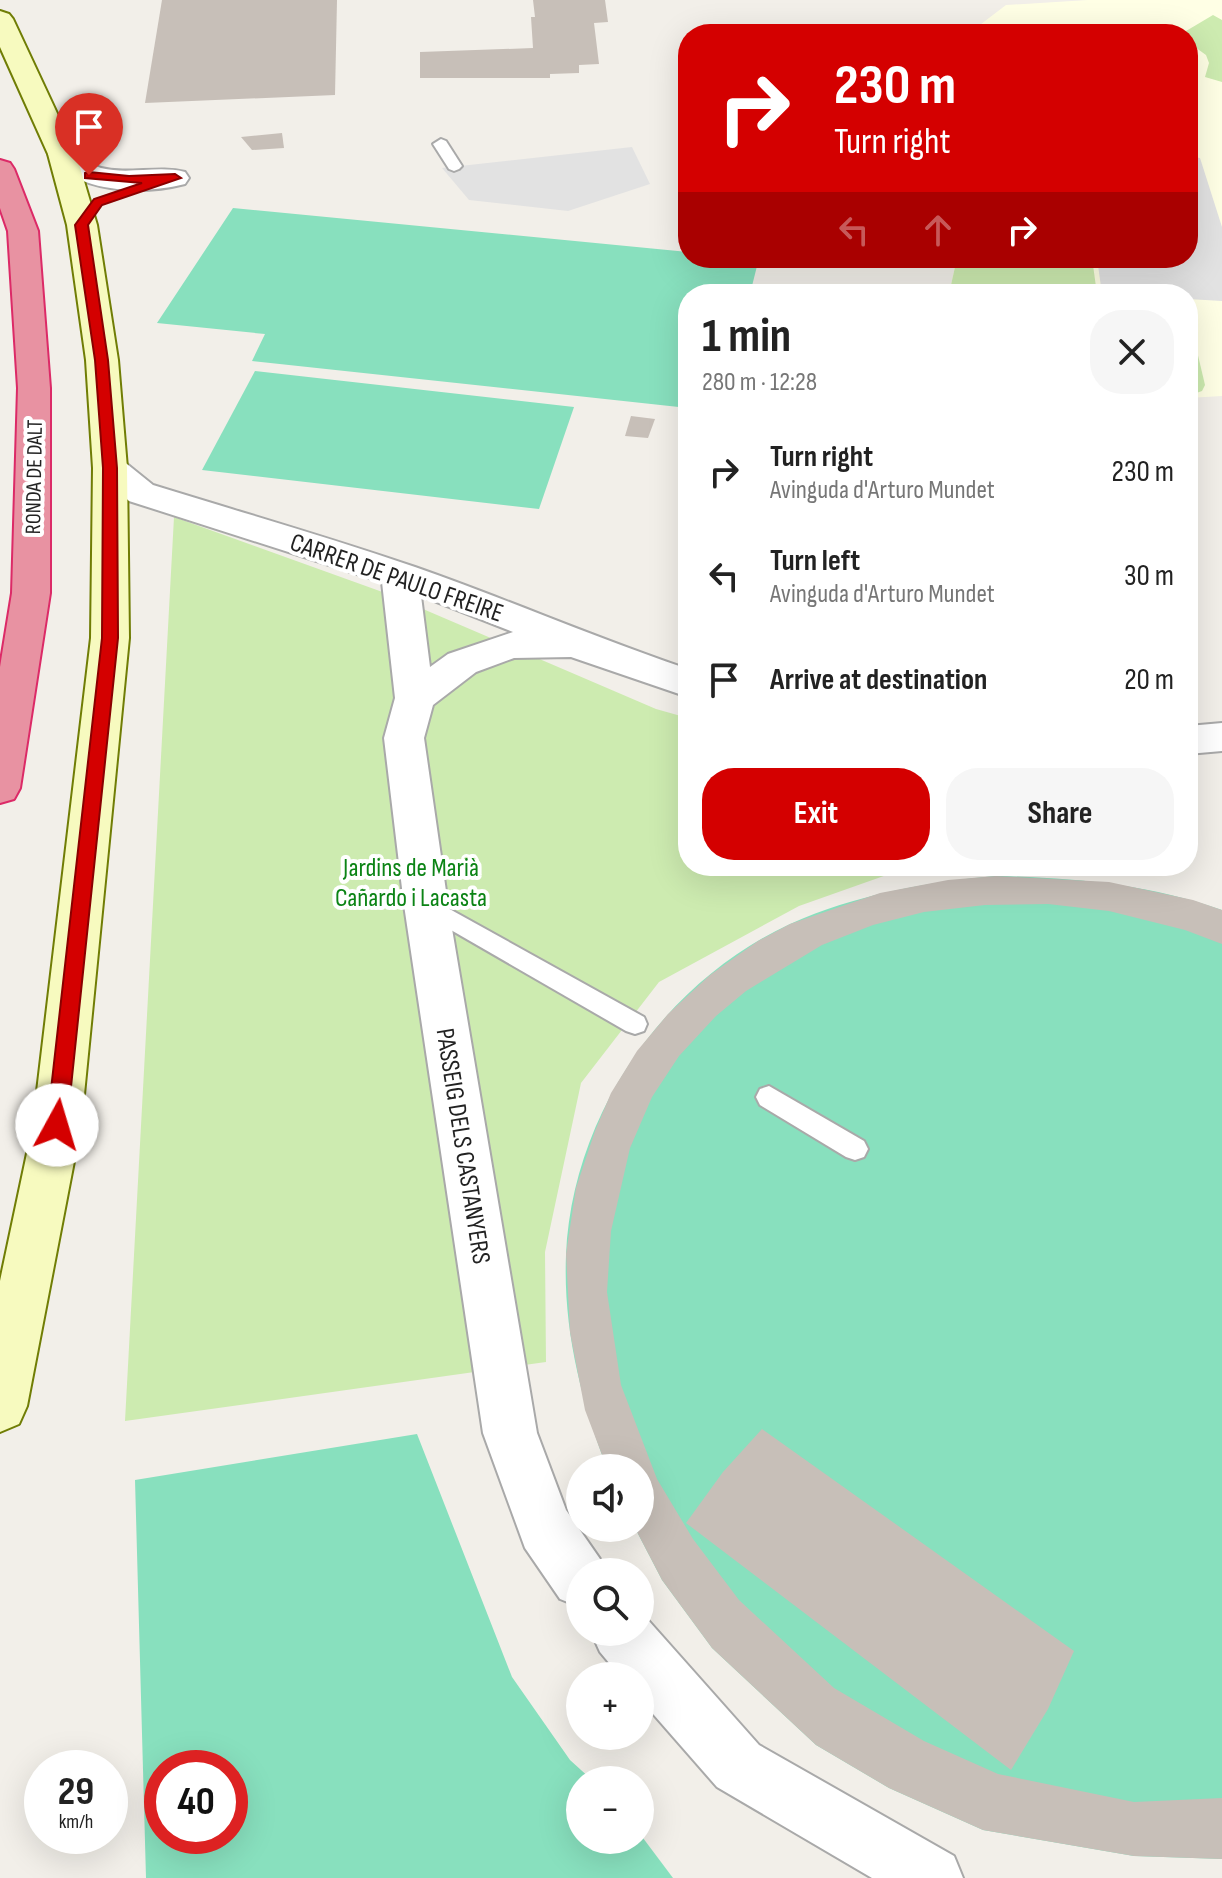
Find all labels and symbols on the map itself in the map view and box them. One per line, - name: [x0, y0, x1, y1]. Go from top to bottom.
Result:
- pin: [55, 93, 123, 175]
- street label: RONDA DE DALT: [20, 419, 49, 535]
- street label: CARRER DE PAULO FREIRE: [286, 527, 507, 629]
- park label: Jardins de Marià Cañardo i Lacasta: [335, 853, 487, 914]
- street label: PASSEIG DELS CASTANYERS: [429, 1026, 496, 1266]
- position arrow: [15, 1083, 99, 1167]
- speed limit sign: 40: [144, 1750, 248, 1854]

